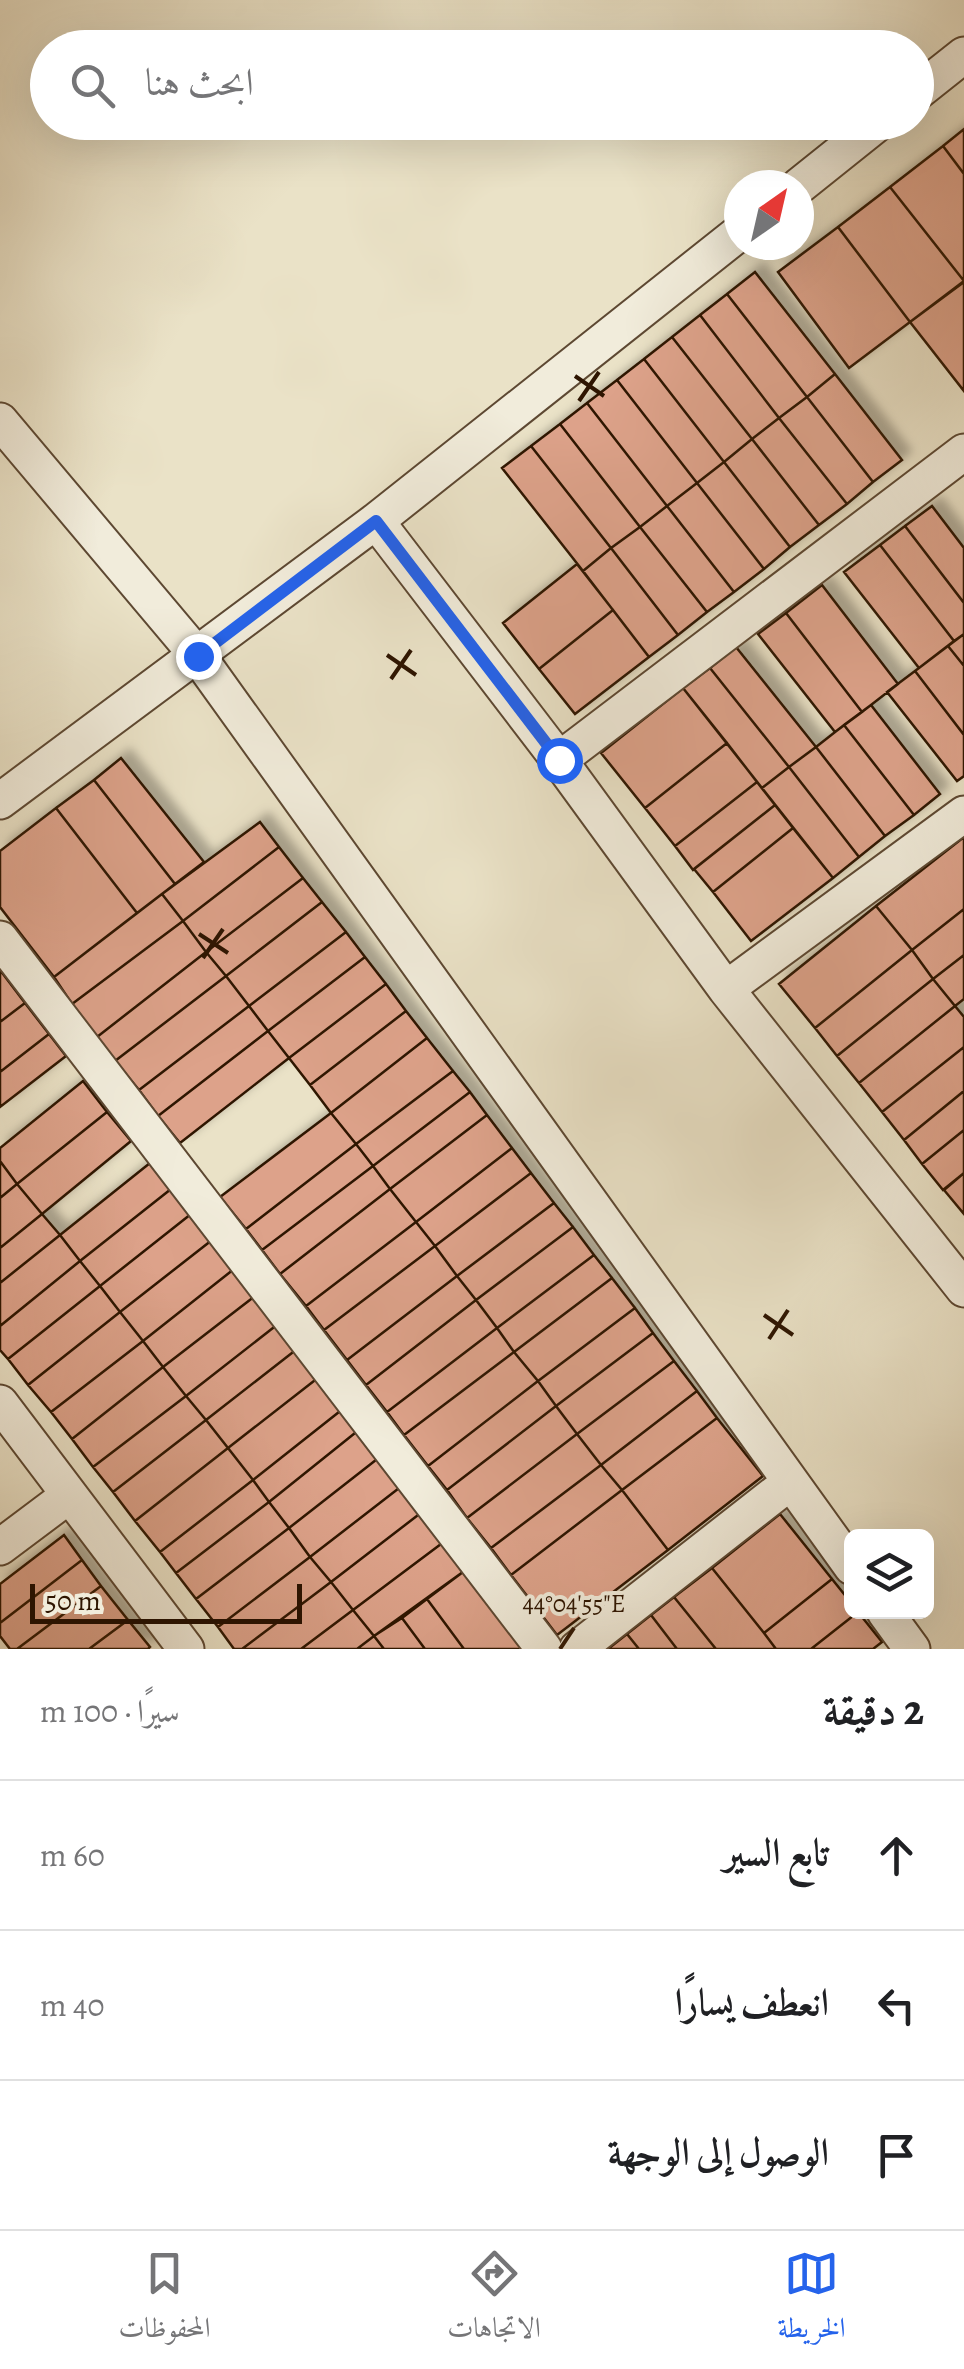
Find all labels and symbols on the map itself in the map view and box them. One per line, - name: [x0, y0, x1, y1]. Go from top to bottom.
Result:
- north arrow: [724, 170, 814, 260]
- route end: [176, 634, 222, 680]
- route start: [537, 738, 583, 784]
- scale bar: [30, 1579, 302, 1624]
- text: 44°04'55"E: [523, 1587, 625, 1621]

